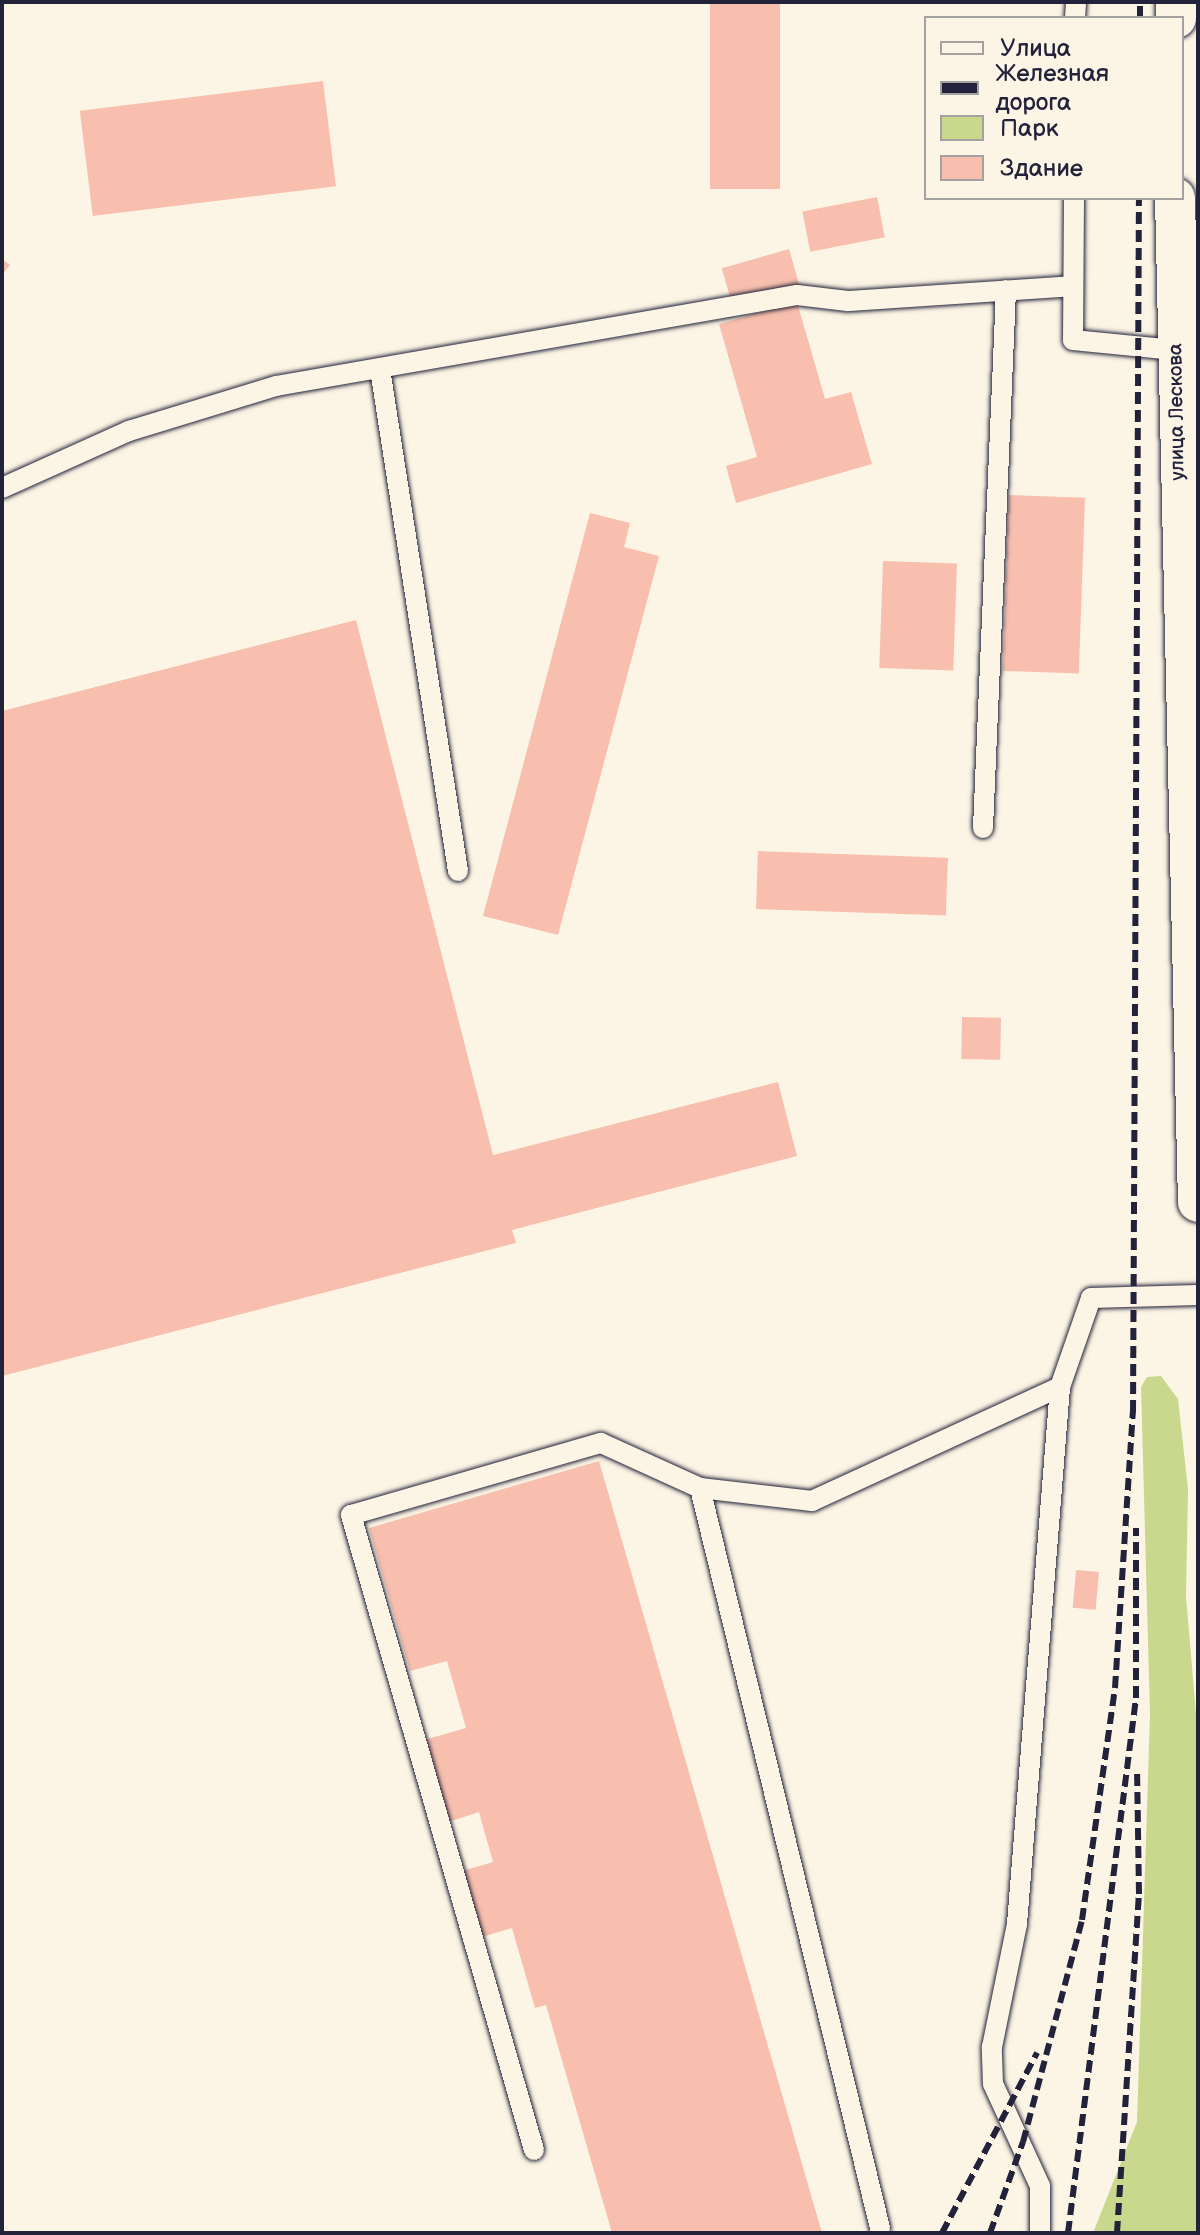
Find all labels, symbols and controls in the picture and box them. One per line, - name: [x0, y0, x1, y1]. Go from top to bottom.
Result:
- legend: [924, 16, 1184, 200]
- text: Улица: [1000, 34, 1071, 63]
- text: Железная дорога: [995, 59, 1109, 117]
- text: Парк: [1000, 114, 1058, 143]
- text: Здание: [1000, 154, 1083, 183]
- street label: улица Лескова: [1164, 343, 1190, 481]

